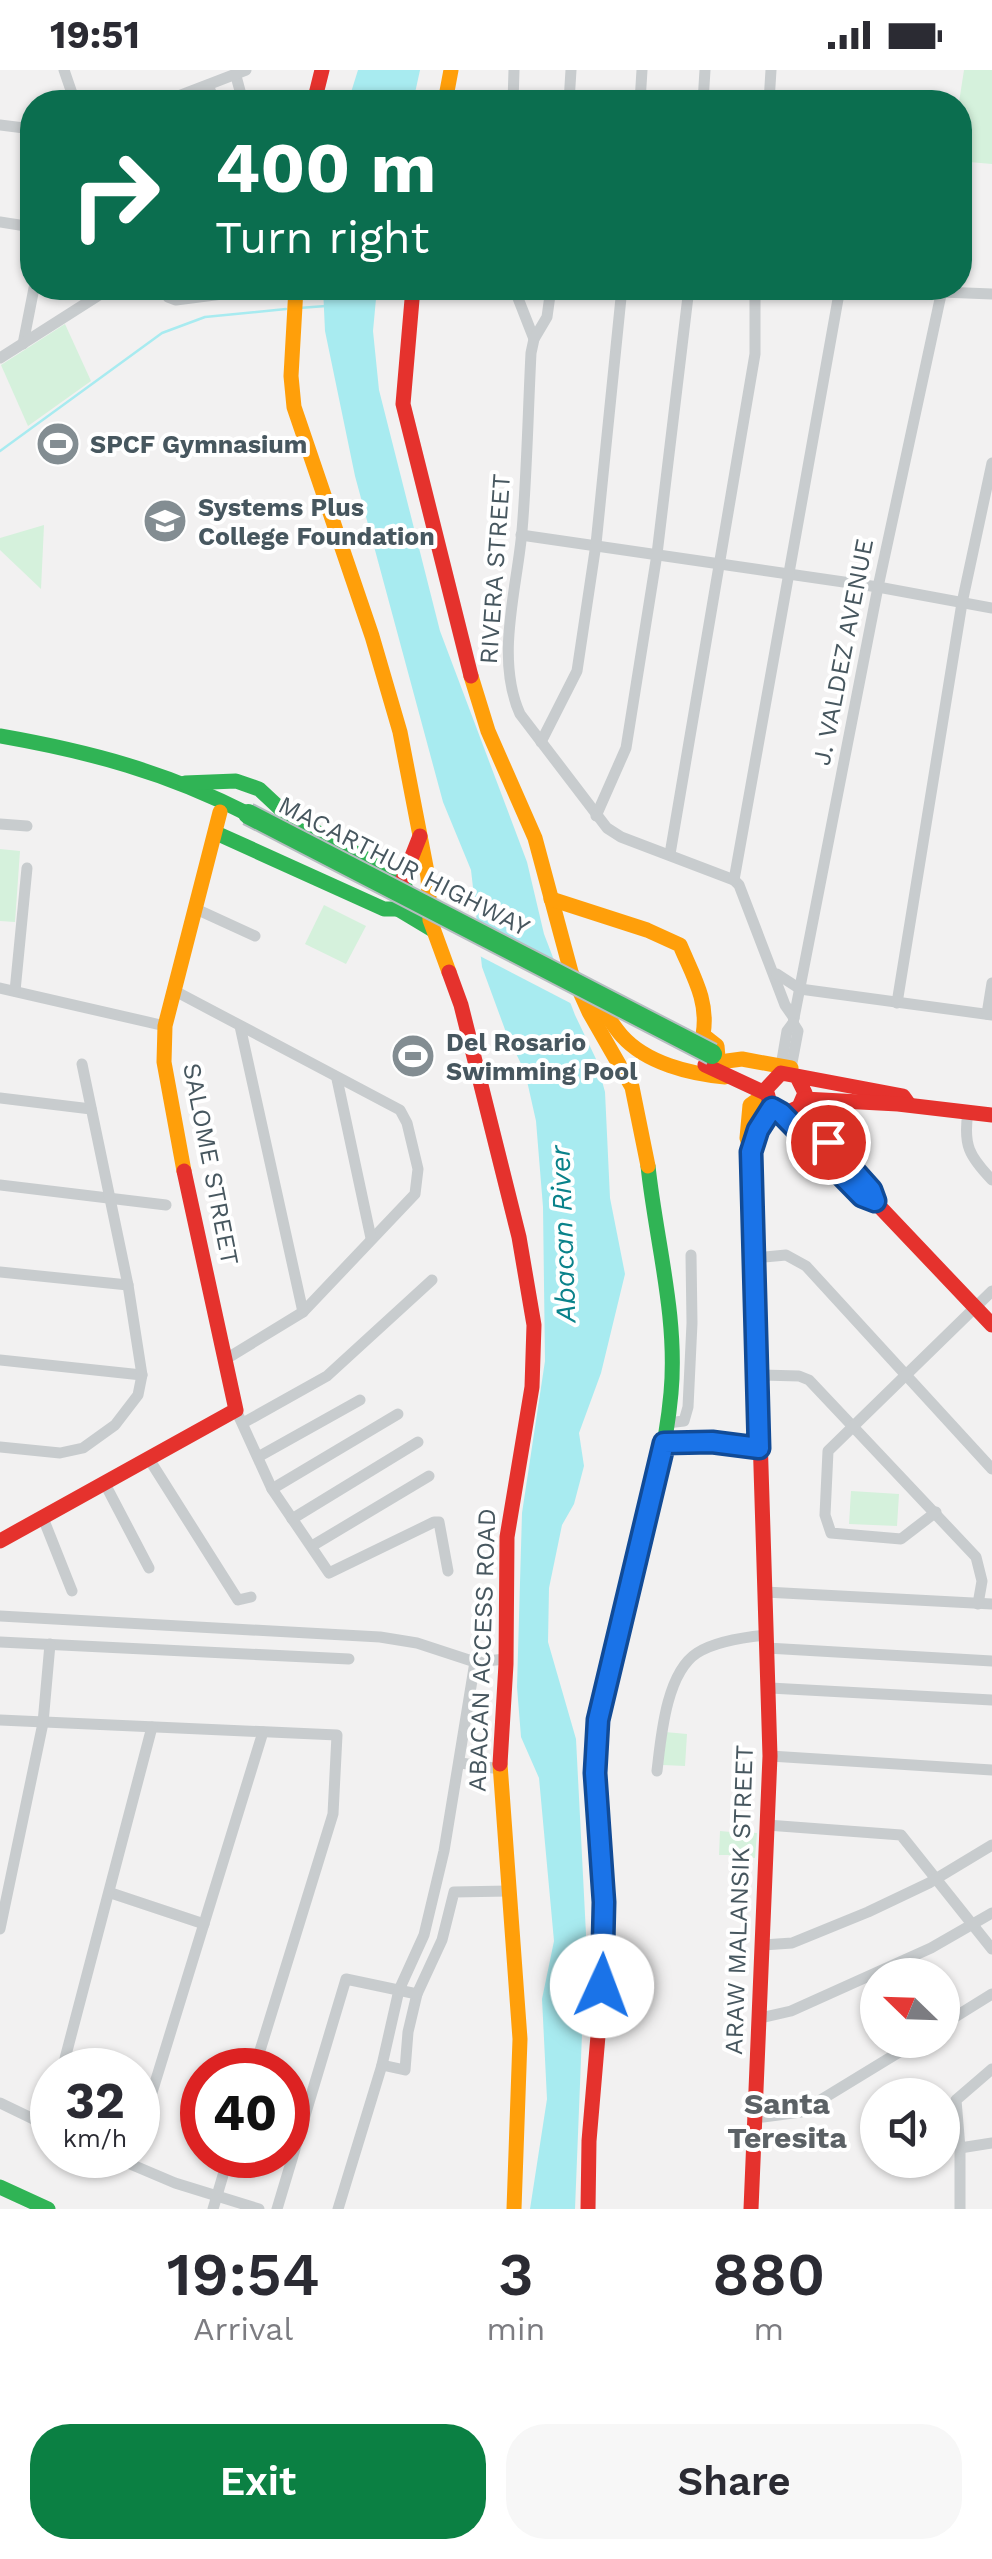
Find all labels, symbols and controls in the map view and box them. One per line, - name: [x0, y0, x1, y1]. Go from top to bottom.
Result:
- text: 19:51: [50, 13, 140, 57]
- text: 400 m: [215, 127, 436, 209]
- icon: right: [50, 130, 180, 260]
- text: Turn right: [215, 211, 429, 264]
- sports icon: SPCF Gymnasium: [35, 421, 81, 467]
- place label: SPCF Gymnasium: [90, 430, 307, 459]
- street label: RIVERA STREET: [474, 473, 516, 665]
- place label: Systems Plus College Foundation: [198, 493, 435, 551]
- school or university icon: Systems Plus College Foundation: [142, 498, 188, 544]
- street label: J. VALDEZ AVENUE: [807, 536, 879, 768]
- street label: MACARTHUR HIGHWAY: [274, 790, 535, 942]
- place label: Del Rosario Swimming Pool: [446, 1028, 638, 1086]
- sports icon: Del Rosario Swimming Pool: [390, 1033, 436, 1079]
- street label: SALOME STREET: [177, 1061, 245, 1267]
- pin: [786, 1100, 871, 1185]
- icon: arrive: [801, 1115, 856, 1170]
- water label: Abacan River: [543, 1144, 583, 1324]
- street label: ABACAN ACCESS ROAD: [463, 1508, 501, 1792]
- street label: ARAW MALANSIK STREET: [719, 1744, 759, 2056]
- position arrow: [550, 1934, 654, 2038]
- north arrow: [860, 1958, 960, 2058]
- map controls: [860, 1958, 960, 2178]
- speed limit sign: 40: [180, 2048, 310, 2178]
- text: 32: [65, 2071, 125, 2130]
- button: sound: [860, 2078, 960, 2178]
- district label: Santa Teresita: [727, 2086, 847, 2155]
- text: km/h: [63, 2124, 127, 2153]
- text: 19:54: [167, 2239, 320, 2310]
- text: 3: [498, 2239, 534, 2310]
- text: 880: [712, 2239, 825, 2310]
- text: Arrival: [193, 2310, 293, 2348]
- text: min: [487, 2310, 545, 2348]
- text: m: [753, 2310, 784, 2348]
- button: Exit: [30, 2424, 486, 2539]
- button: Share: [506, 2424, 962, 2539]

